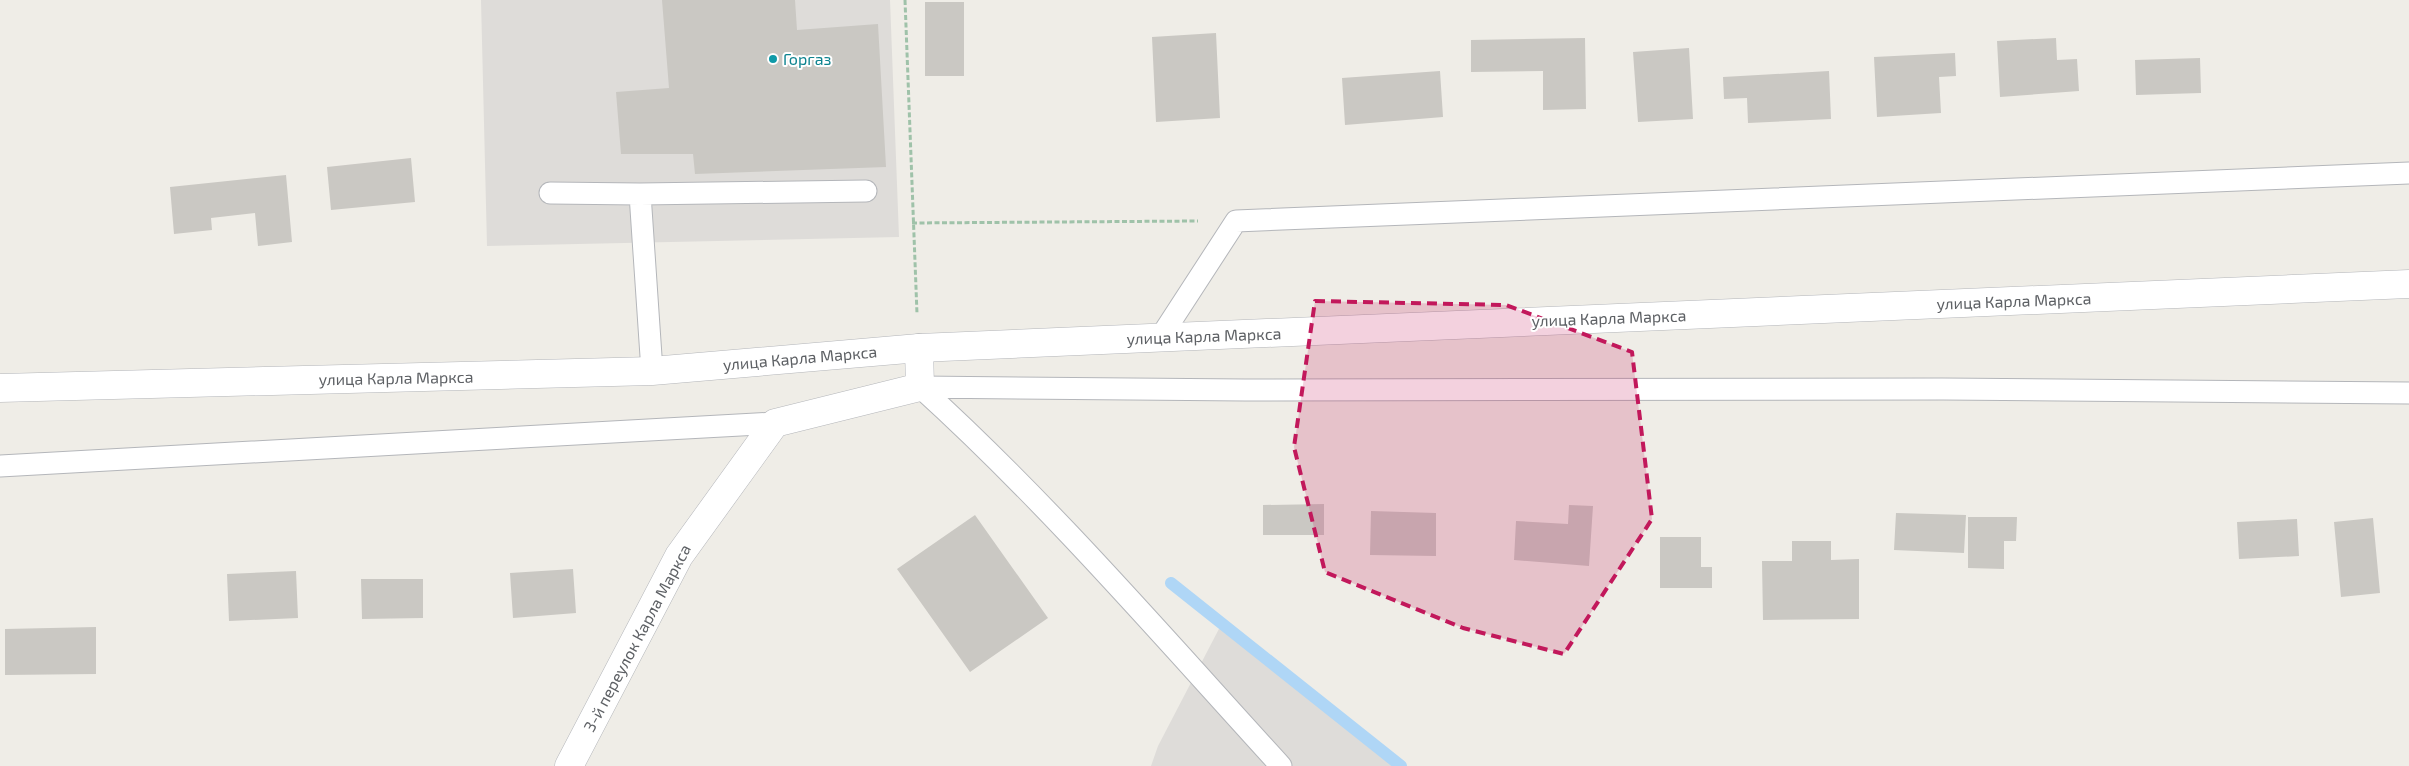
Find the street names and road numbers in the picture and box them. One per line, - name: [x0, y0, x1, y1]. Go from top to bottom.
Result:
- street label: улица Карла Маркса: [1936, 288, 2092, 314]
- street label: улица Карла Маркса: [1531, 305, 1687, 331]
- street label: улица Карла Маркса: [1126, 323, 1282, 349]
- street label: улица Карла Маркса: [722, 341, 878, 375]
- street label: улица Карла Маркса: [318, 367, 474, 389]
- street label: 3-й переулок Карла Маркса: [579, 541, 695, 735]

